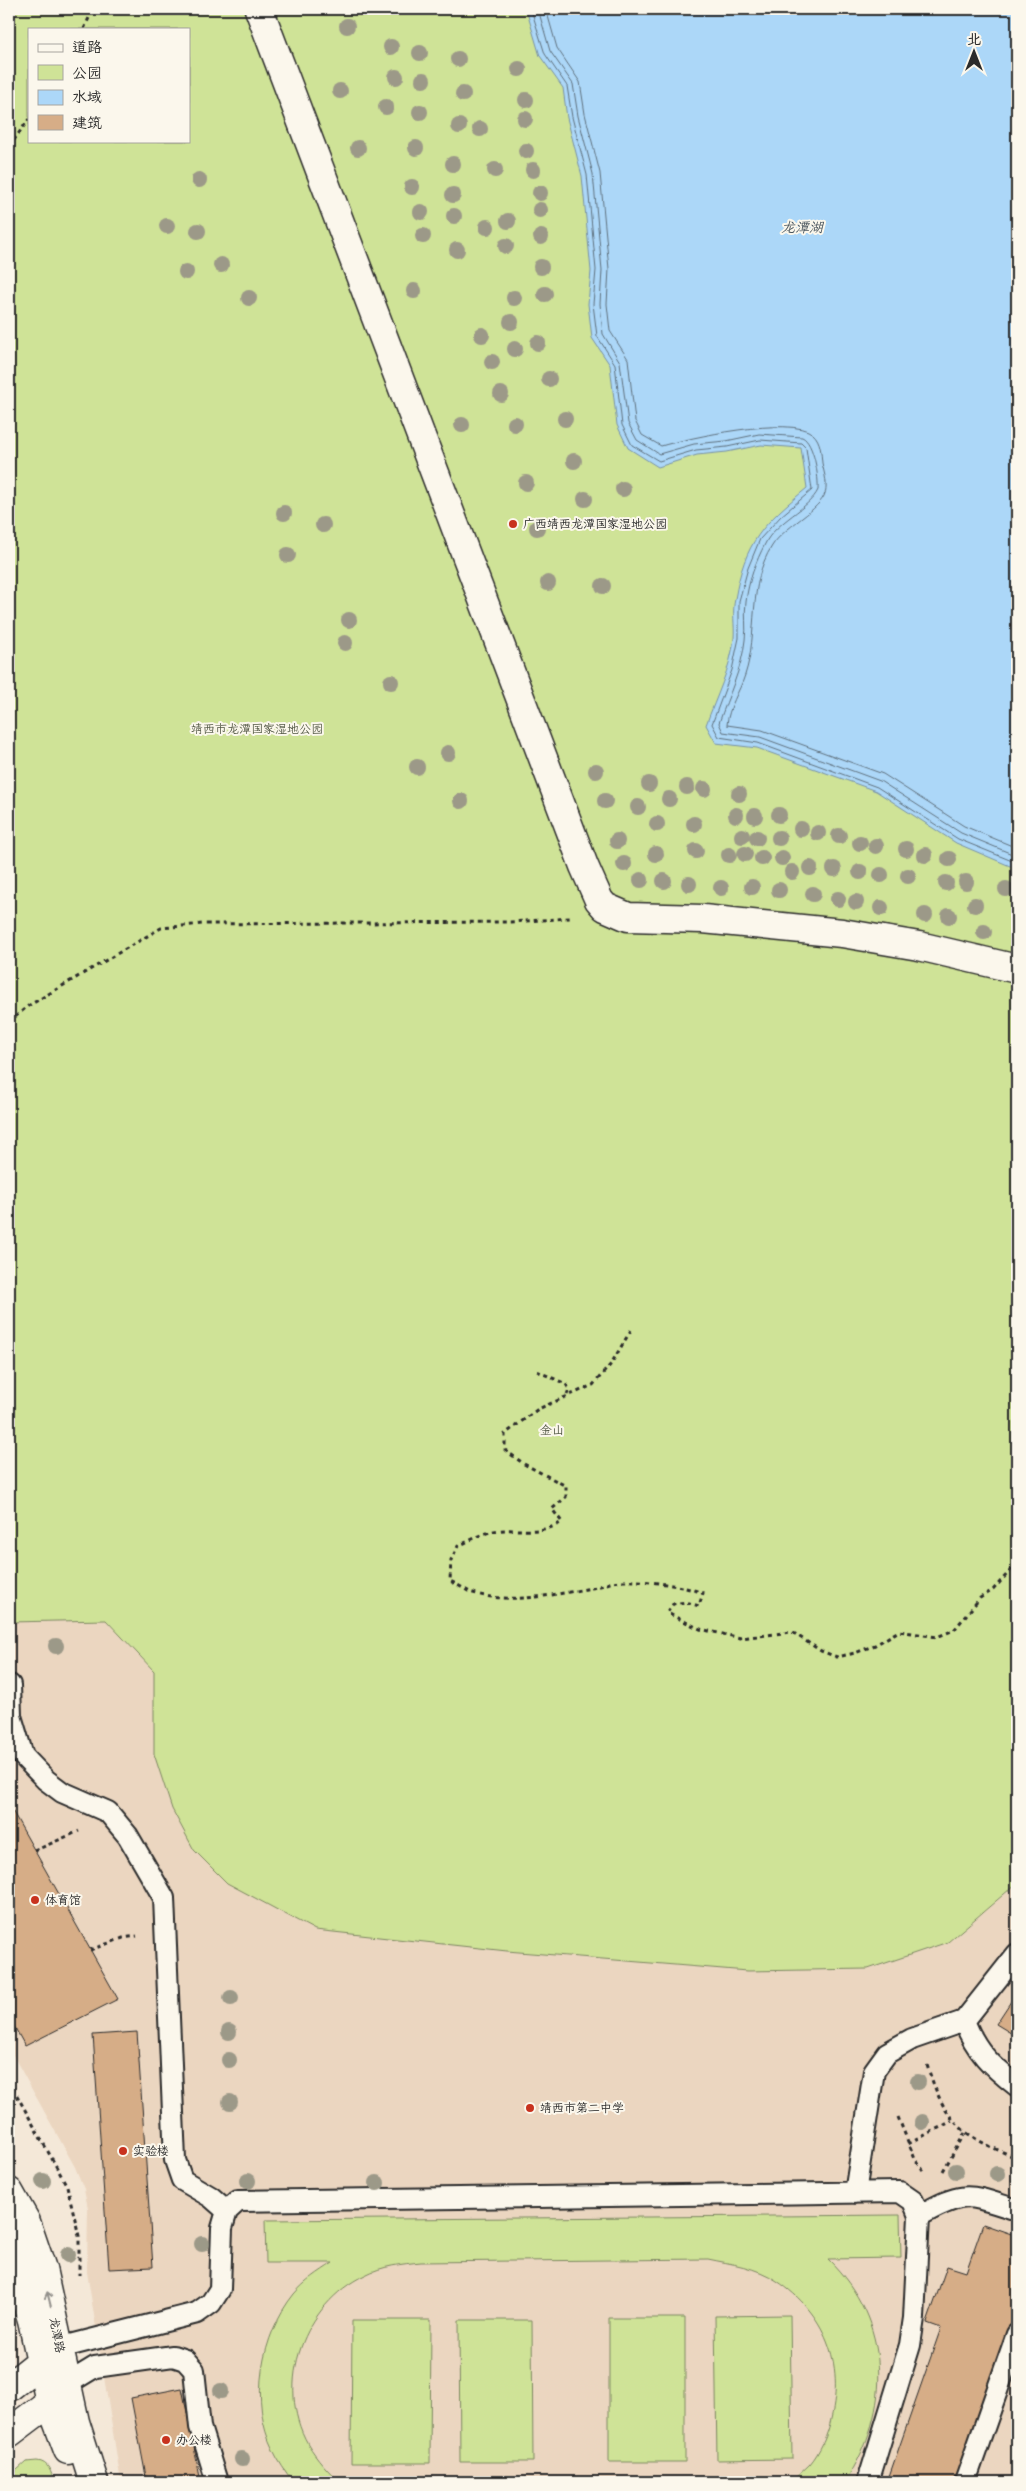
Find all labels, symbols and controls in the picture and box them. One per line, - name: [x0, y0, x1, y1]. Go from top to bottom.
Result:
- legend: [28, 28, 190, 142]
- north arrow: [948, 28, 998, 78]
- text: 北: [967, 28, 981, 49]
- text: 道路: [72, 34, 102, 57]
- text: 公园: [72, 60, 102, 83]
- text: 水域: [72, 84, 102, 107]
- text: 建筑: [72, 110, 102, 133]
- water label: 龙潭湖: [781, 216, 825, 237]
- place label: 广西靖西龙潭国家湿地公园: [523, 514, 667, 532]
- marker: 广西靖西龙潭国家湿地公园: [507, 518, 519, 530]
- park label: 靖西市龙潭国家湿地公园: [191, 719, 323, 737]
- park label: 金山: [540, 1420, 564, 1438]
- place label: 体育馆: [45, 1890, 81, 1908]
- marker: 体育馆: [29, 1894, 41, 1906]
- place label: 靖西市第二中学: [540, 2098, 624, 2116]
- marker: 靖西市第二中学: [524, 2102, 536, 2114]
- place label: 实验楼: [133, 2141, 169, 2159]
- marker: 实验楼: [117, 2145, 129, 2157]
- one-way arrow: [44, 2292, 53, 2308]
- street label: 龙潭路: [46, 2315, 70, 2354]
- place label: 办公楼: [176, 2430, 212, 2448]
- marker: 办公楼: [160, 2434, 172, 2446]

